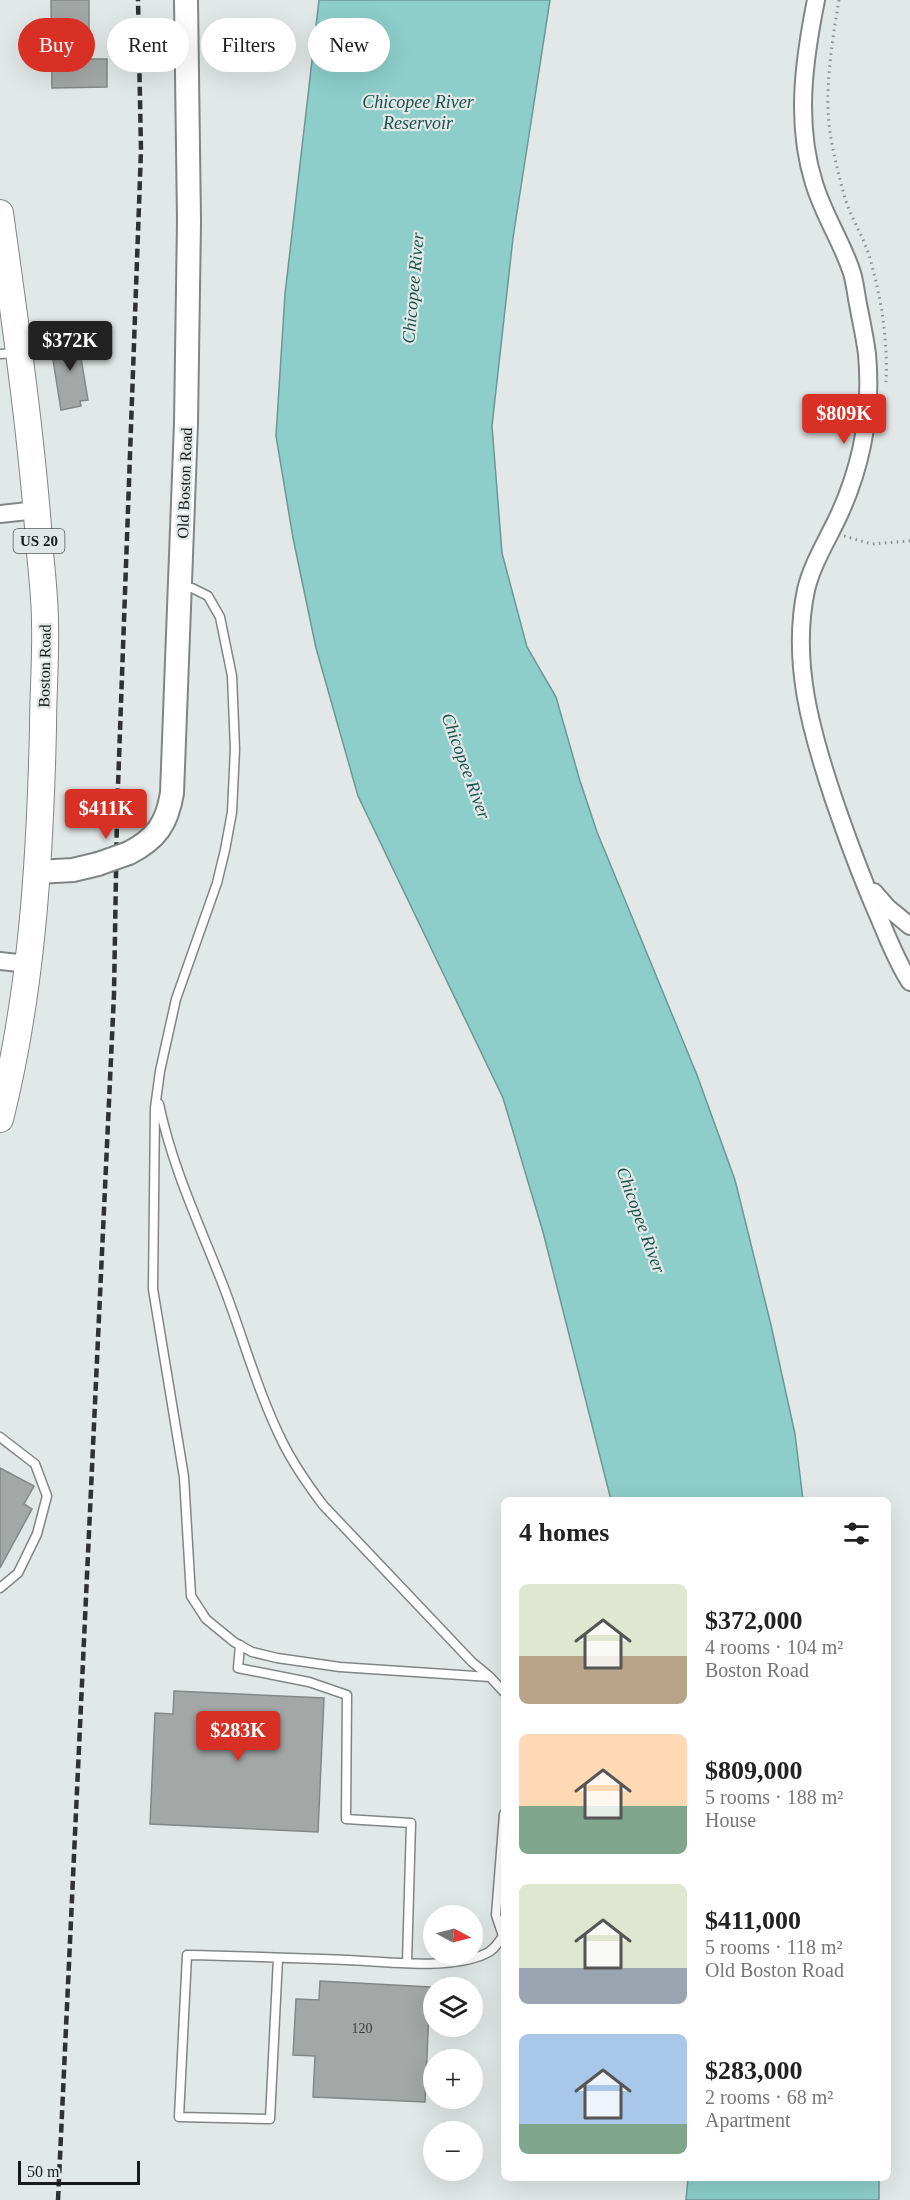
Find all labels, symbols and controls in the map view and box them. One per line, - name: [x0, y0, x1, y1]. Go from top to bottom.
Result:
- chip: Buy: [18, 18, 95, 72]
- chip: Rent: [107, 18, 189, 72]
- chip: Filters: [201, 18, 296, 72]
- chip: New: [308, 18, 390, 72]
- water label: Chicopee River Reservoir: [362, 92, 475, 133]
- water label: Chicopee River: [398, 231, 428, 344]
- pin: $372K: [28, 321, 112, 372]
- text: $372K: [42, 329, 98, 351]
- pin: $809K: [802, 394, 886, 445]
- text: $809K: [816, 402, 872, 424]
- street label: Old Boston Road: [174, 427, 195, 539]
- road number: US 20: [14, 529, 64, 553]
- street label: Boston Road: [35, 624, 54, 708]
- water label: Chicopee River: [438, 710, 495, 823]
- pin: $411K: [64, 789, 148, 840]
- text: $411K: [79, 797, 133, 819]
- water label: Chicopee River: [613, 1164, 670, 1277]
- icon: filters: [840, 1517, 873, 1550]
- text: 4 homes: [519, 1518, 609, 1547]
- text: $372,000: [705, 1606, 803, 1635]
- icon: home: [567, 1608, 639, 1680]
- text: 4 rooms · 104 m²: [705, 1636, 843, 1658]
- text: Boston Road: [705, 1659, 809, 1681]
- pin: $283K: [196, 1711, 280, 1762]
- text: $283K: [210, 1719, 266, 1741]
- text: $809,000: [705, 1756, 803, 1785]
- icon: home: [567, 1758, 639, 1830]
- text: 5 rooms · 188 m²: [705, 1786, 843, 1808]
- text: House: [705, 1809, 756, 1831]
- north arrow: [423, 1905, 483, 1965]
- map controls: [423, 1905, 483, 2181]
- text: $411,000: [705, 1906, 801, 1935]
- icon: home: [567, 1908, 639, 1980]
- text: 5 rooms · 118 m²: [705, 1936, 842, 1958]
- text: Old Boston Road: [705, 1959, 844, 1981]
- button: layers: [423, 1977, 483, 2037]
- house number: 120: [352, 2021, 373, 2036]
- button: +: [423, 2049, 483, 2109]
- text: $283,000: [705, 2056, 803, 2085]
- icon: home: [567, 2058, 639, 2130]
- text: 2 rooms · 68 m²: [705, 2086, 833, 2108]
- text: Apartment: [705, 2109, 791, 2131]
- button: −: [423, 2121, 483, 2181]
- scale bar: [18, 2158, 140, 2186]
- text: 50 m: [27, 2163, 59, 2180]

